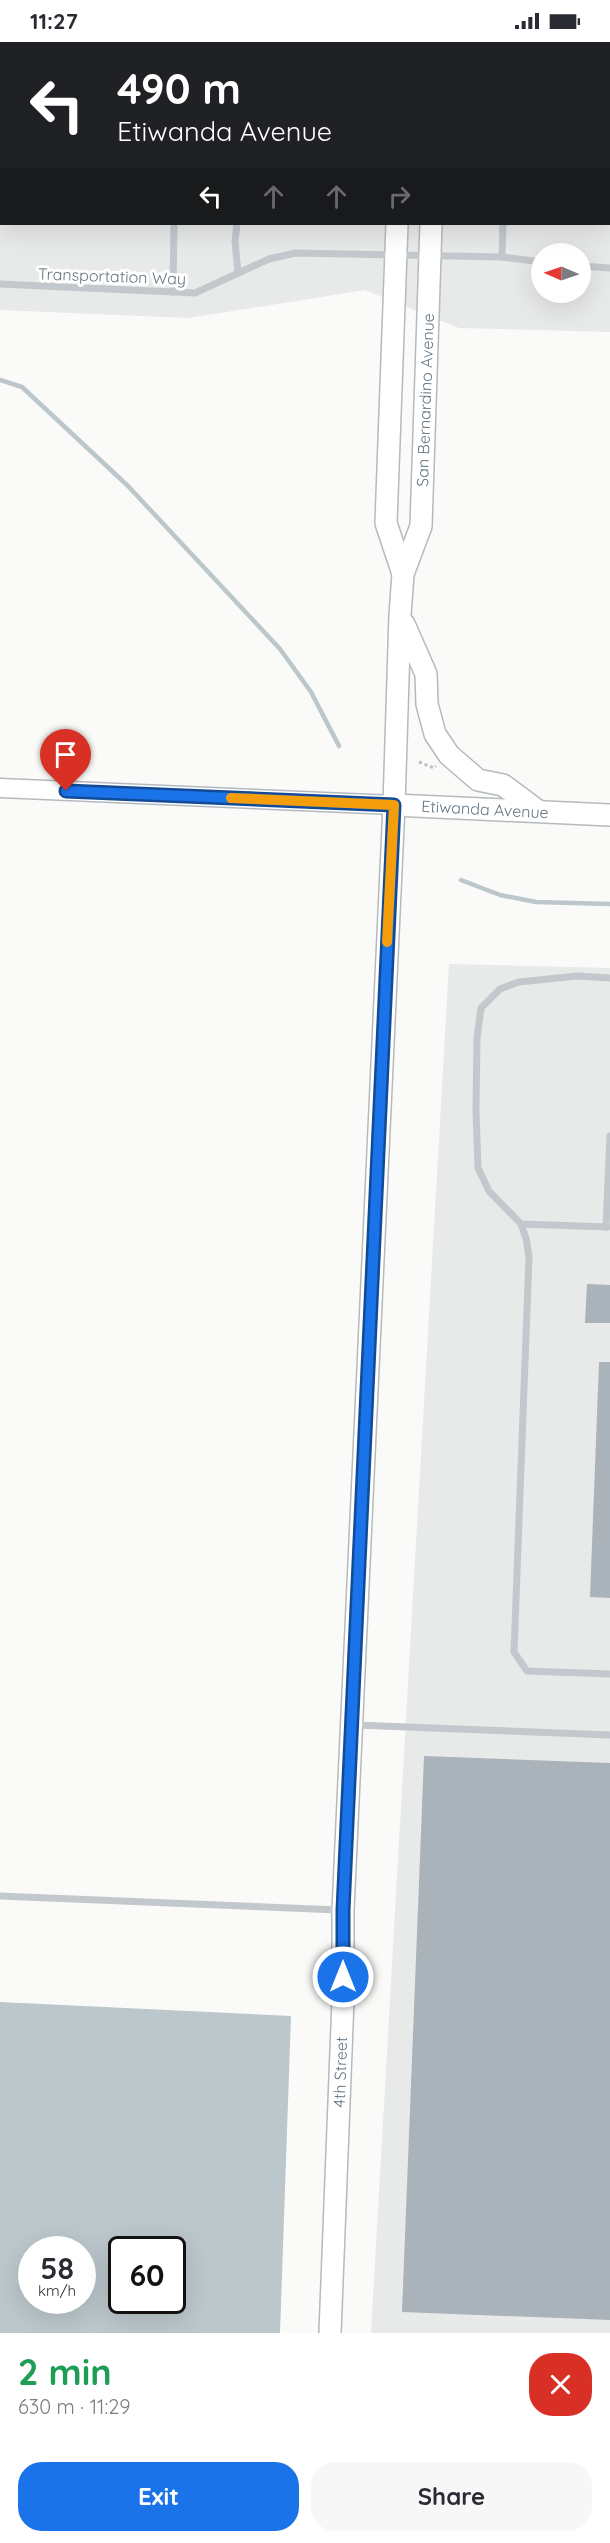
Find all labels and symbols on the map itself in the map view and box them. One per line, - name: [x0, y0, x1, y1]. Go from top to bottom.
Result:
- north arrow: [531, 243, 591, 303]
- street label: Transportation Way: [38, 263, 186, 289]
- street label: San Bernardino Avenue: [412, 313, 438, 487]
- pin: [40, 729, 91, 791]
- street label: Etiwanda Avenue: [421, 796, 549, 822]
- position arrow: [311, 1945, 375, 2009]
- street label: 4th Street: [329, 2036, 351, 2108]
- speed limit sign: 60: [108, 2236, 186, 2314]

